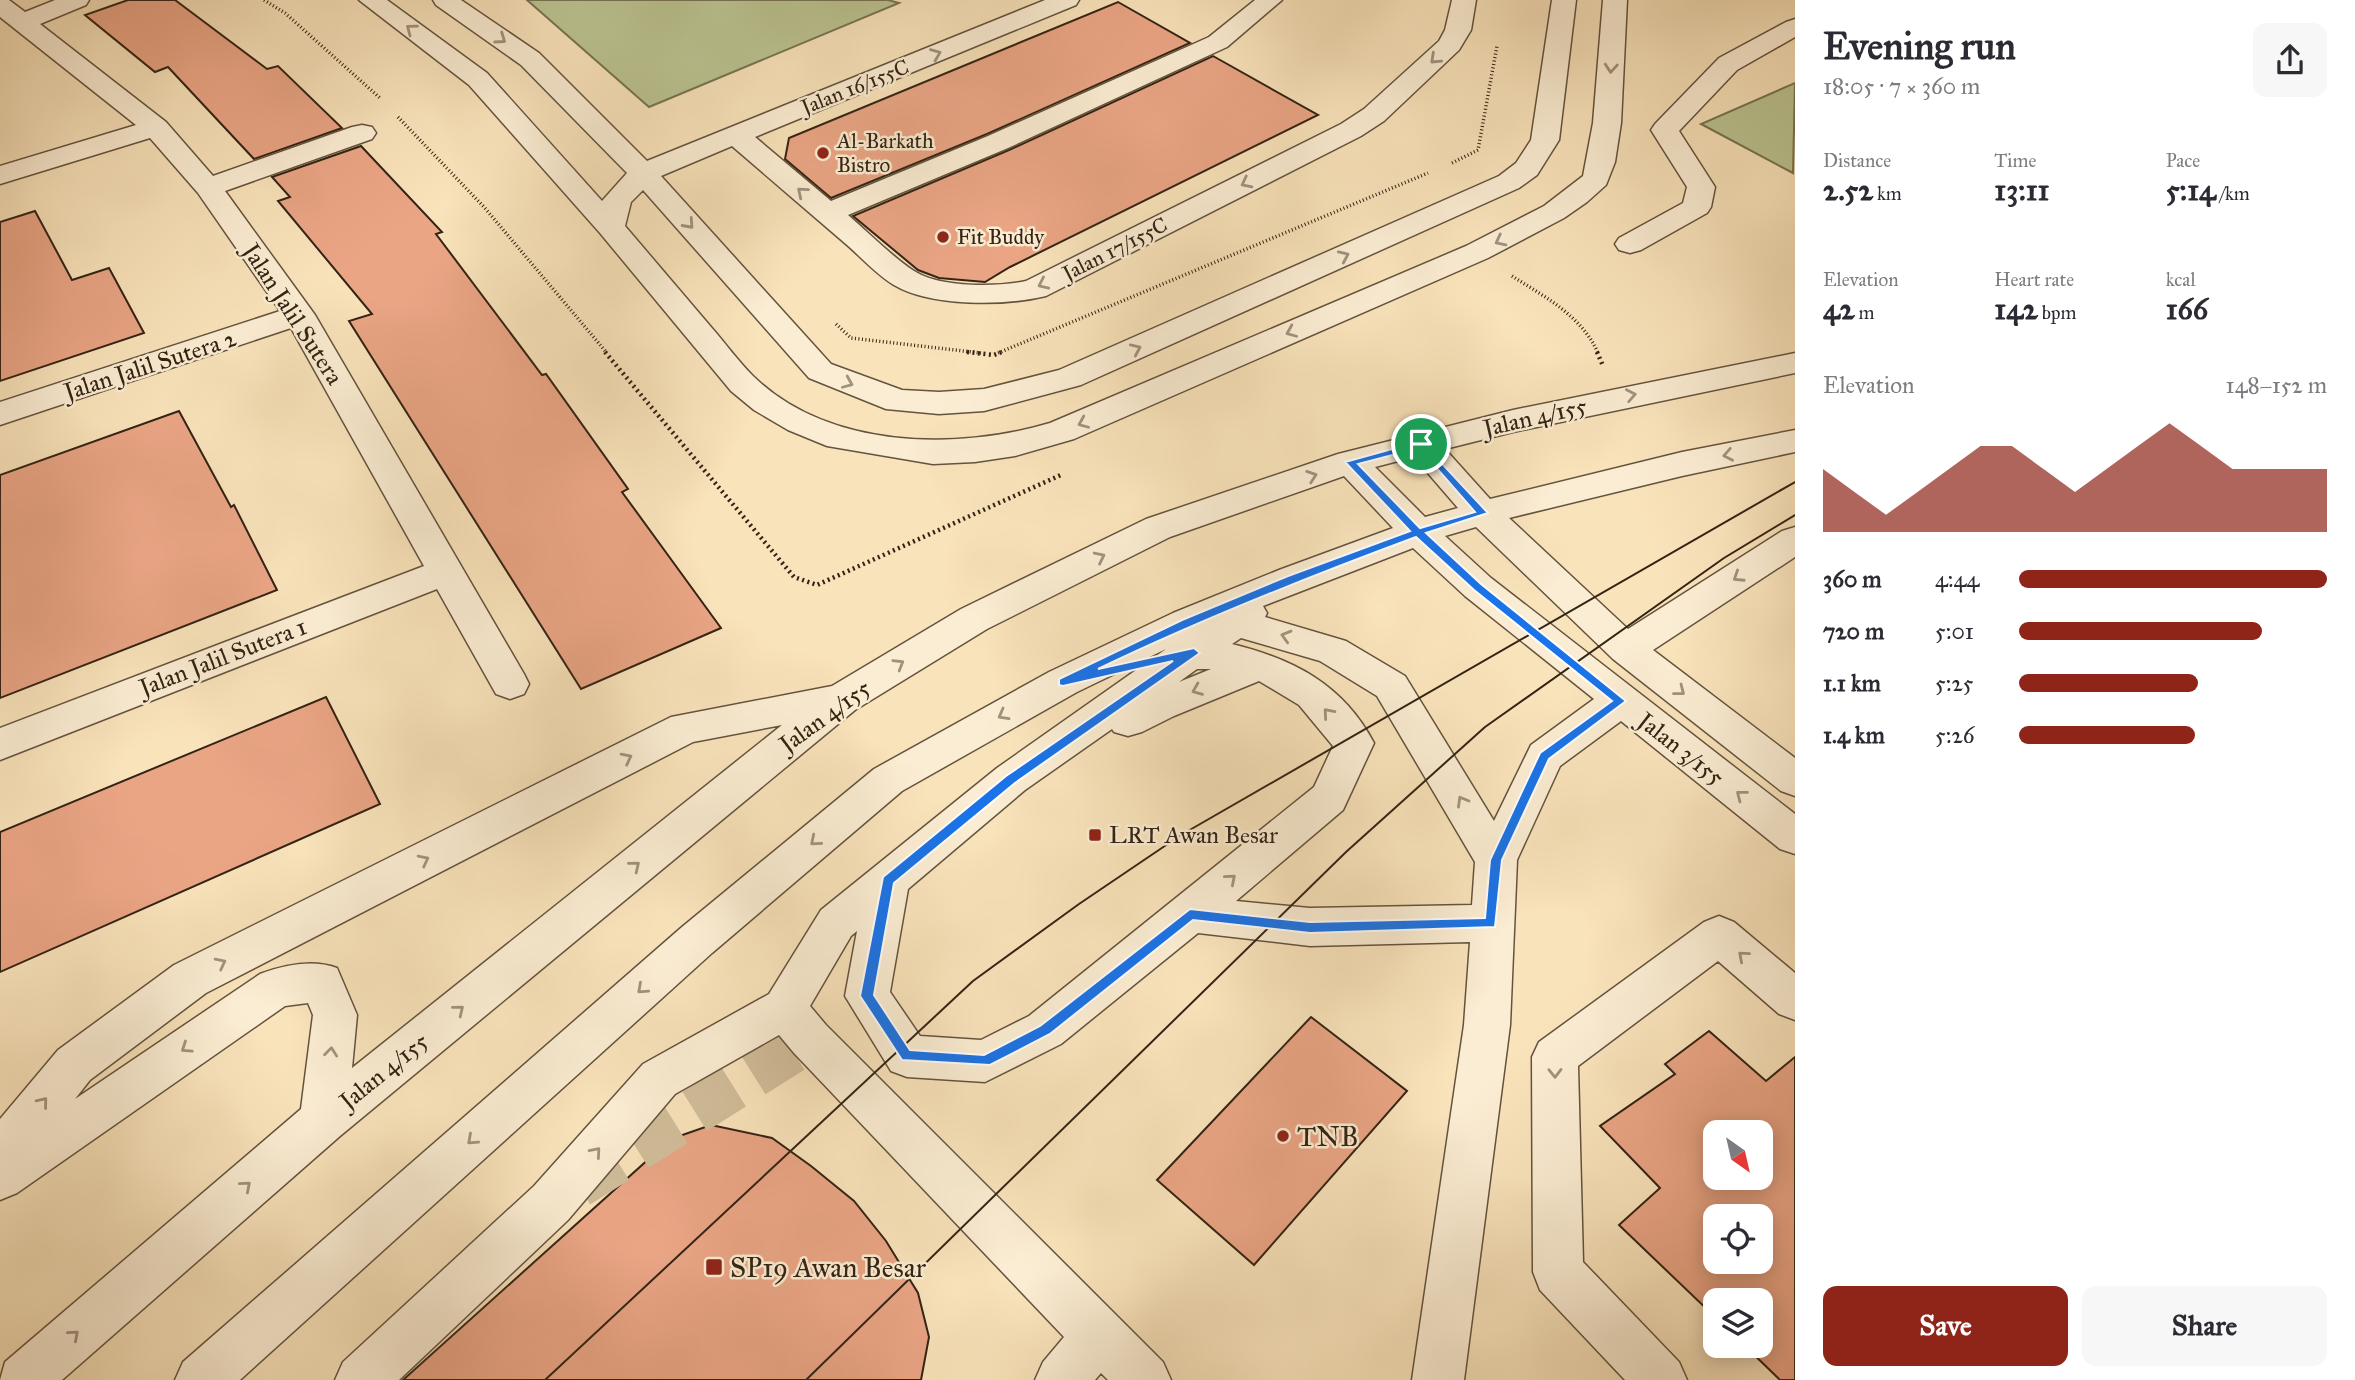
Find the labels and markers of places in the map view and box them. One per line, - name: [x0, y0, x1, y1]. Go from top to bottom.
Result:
- place label: Al-Barkath Bistro: [836, 128, 934, 178]
- marker: Al-Barkath Bistro: [815, 145, 831, 161]
- place label: Fit Buddy: [957, 224, 1045, 250]
- marker: Fit Buddy: [935, 229, 951, 245]
- pin: [1391, 414, 1451, 474]
- place label: LRT Awan Besar: [1109, 820, 1278, 850]
- marker: LRT Awan Besar: [1087, 827, 1103, 843]
- place label: TNB: [1297, 1119, 1358, 1154]
- marker: TNB: [1275, 1128, 1291, 1144]
- place label: SP19 Awan Besar: [730, 1250, 927, 1285]
- marker: SP19 Awan Besar: [704, 1257, 724, 1277]

